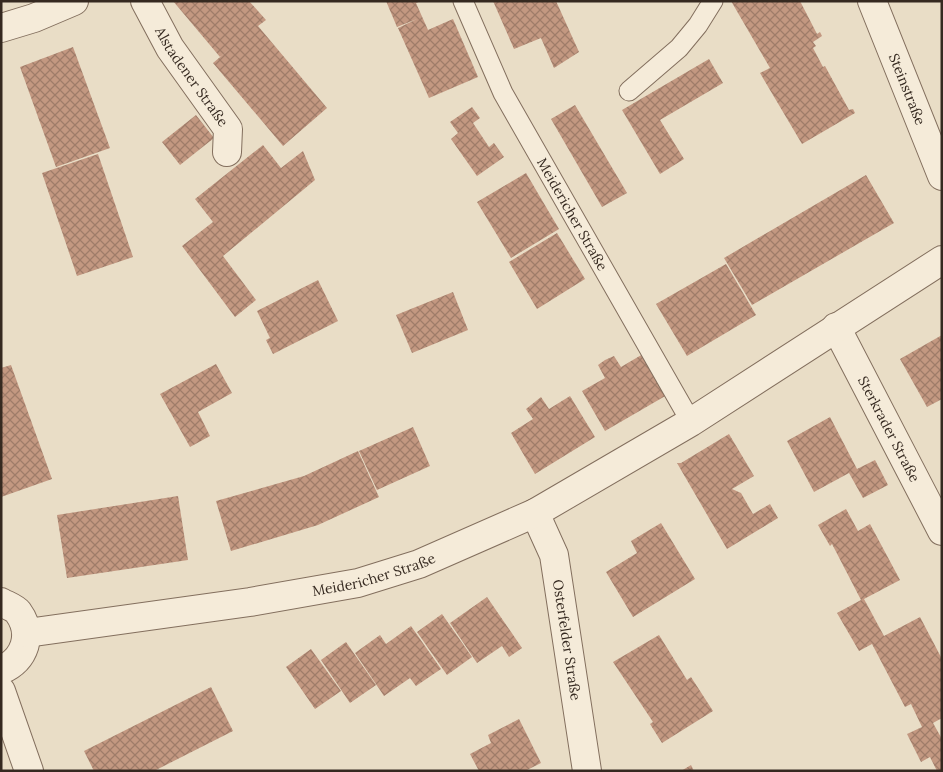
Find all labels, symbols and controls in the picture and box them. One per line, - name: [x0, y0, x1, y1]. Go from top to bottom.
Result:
- street label: Alstadener Straße: [151, 23, 232, 130]
- street label: Steinstraße: [885, 51, 930, 128]
- street label: Meidericher Straße: [533, 155, 612, 274]
- street label: Sterkrader Straße: [854, 373, 924, 485]
- street label: Meidericher Straße: [311, 549, 438, 600]
- street label: Osterfelder Straße: [549, 578, 585, 702]

